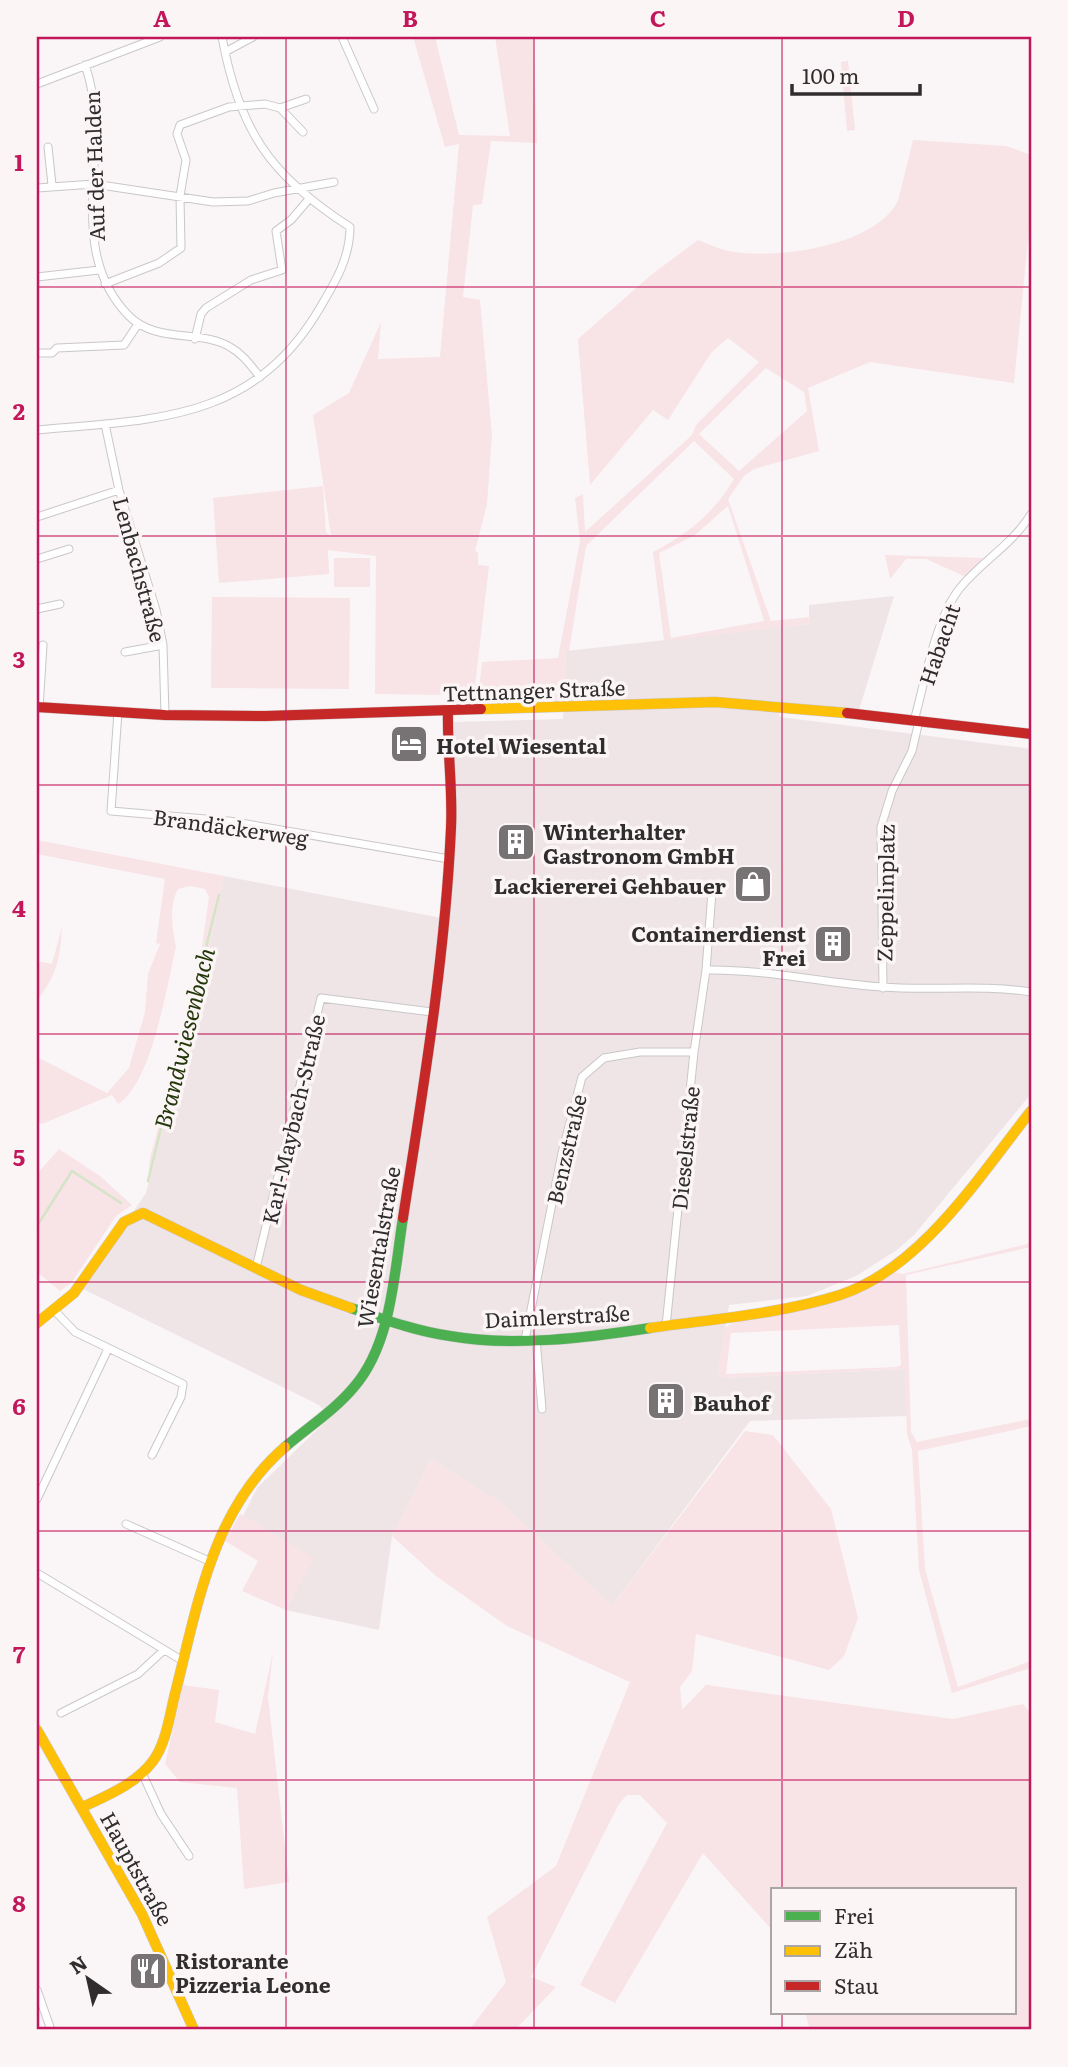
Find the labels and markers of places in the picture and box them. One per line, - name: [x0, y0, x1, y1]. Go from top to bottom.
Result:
- hotel icon: Hotel Wiesental: [388, 723, 430, 765]
- place label: Hotel Wiesental: [436, 729, 607, 760]
- place label: Winterhalter Gastronom GmbH: [543, 815, 735, 870]
- building icon: Winterhalter Gastronom GmbH: [495, 821, 537, 863]
- shop icon: Lackiererei Gehbauer: [732, 863, 774, 905]
- place label: Lackiererei Gehbauer: [494, 869, 727, 900]
- place label: Containerdienst Frei: [631, 917, 807, 972]
- building icon: Containerdienst Frei: [812, 923, 854, 965]
- building icon: Bauhof: [645, 1380, 687, 1422]
- place label: Bauhof: [693, 1386, 772, 1417]
- place label: Ristorante Pizzeria Leone: [175, 1944, 331, 1999]
- restaurant icon: Ristorante Pizzeria Leone: [127, 1950, 169, 1992]

